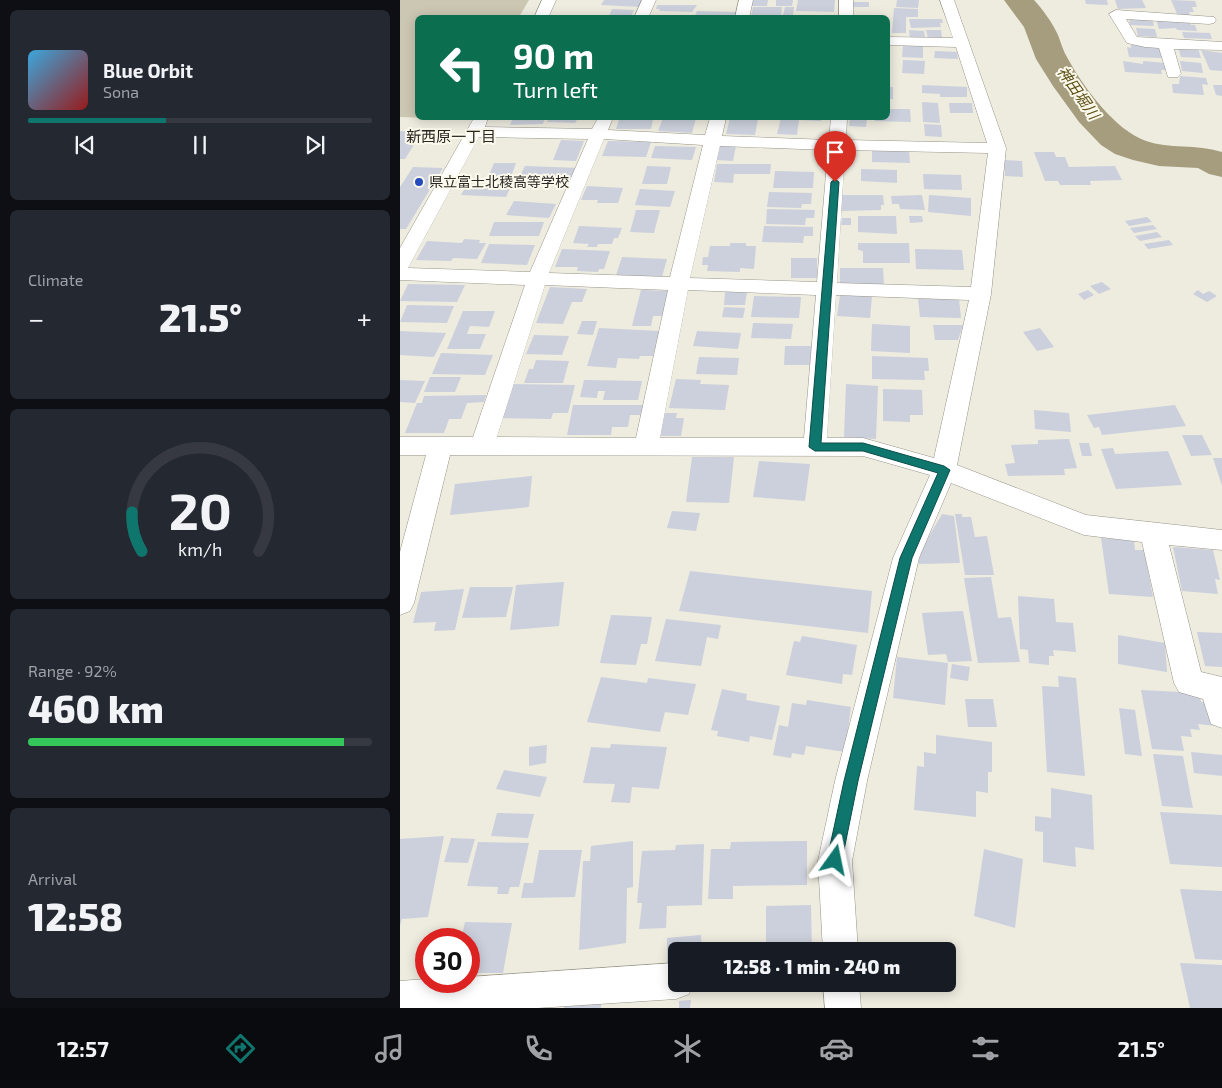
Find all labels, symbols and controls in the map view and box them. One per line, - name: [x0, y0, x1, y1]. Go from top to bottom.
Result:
- text: 90 m: [513, 34, 594, 76]
- icon: left: [430, 35, 495, 100]
- text: Blue Orbit: [103, 59, 193, 82]
- water label: 神田堀川: [1054, 63, 1105, 124]
- text: Turn left: [513, 76, 598, 102]
- text: Sona: [103, 82, 139, 101]
- district label: 新西原一丁目: [406, 127, 496, 145]
- icon: previous: [71, 131, 99, 159]
- icon: pause: [186, 131, 214, 159]
- icon: next: [301, 131, 329, 159]
- pin: [814, 131, 856, 182]
- icon: arrive: [821, 138, 849, 166]
- place label: 県立富士北稜高等学校: [429, 173, 569, 190]
- marker: 県立富士北稜高等学校: [413, 176, 425, 188]
- text: Climate: [28, 270, 83, 289]
- text: 21.5°: [159, 294, 242, 340]
- text: −: [28, 301, 44, 335]
- text: +: [357, 301, 372, 335]
- text: 20: [168, 478, 232, 540]
- text: km/h: [178, 538, 222, 560]
- text: Range · 92%: [28, 661, 117, 680]
- text: 460 km: [28, 685, 164, 731]
- position arrow: [808, 833, 860, 885]
- text: Arrival: [28, 869, 77, 888]
- text: 12:58: [28, 893, 123, 939]
- speed limit sign: 30: [415, 928, 480, 993]
- text: 12:58 · 1 min · 240 m: [724, 955, 900, 978]
- icon: directions: [223, 1031, 258, 1066]
- icon: music: [372, 1031, 407, 1066]
- icon: phone: [521, 1031, 556, 1066]
- icon: climate: [670, 1031, 705, 1066]
- icon: car: [819, 1031, 854, 1066]
- icon: filters: [968, 1031, 1003, 1066]
- text: 12:57: [57, 1035, 109, 1061]
- text: 21.5°: [1118, 1035, 1165, 1061]

